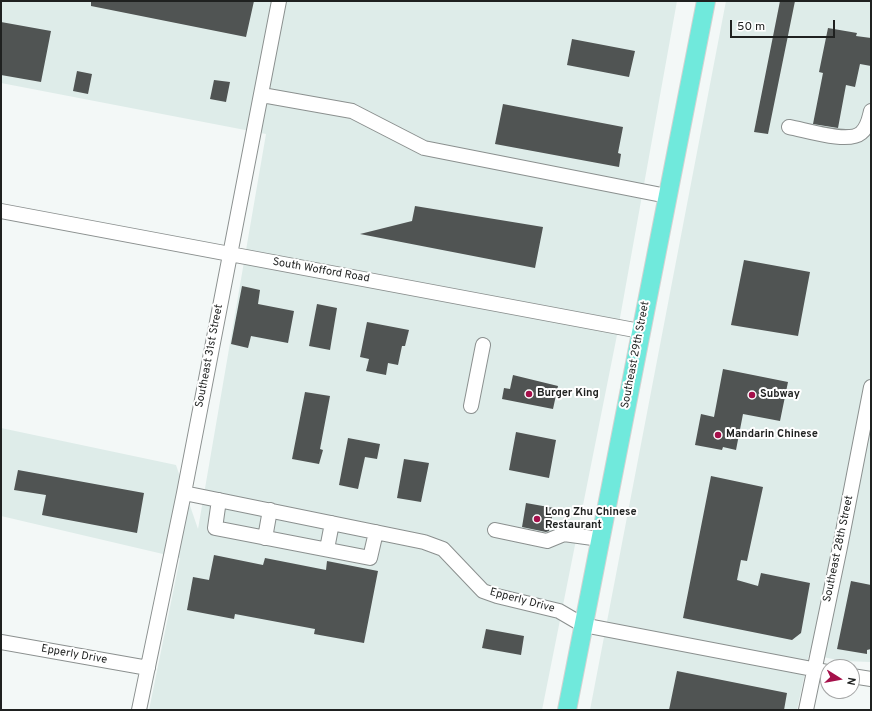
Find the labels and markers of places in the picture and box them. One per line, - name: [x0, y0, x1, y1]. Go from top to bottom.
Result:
- place label: Burger King: [537, 387, 599, 401]
- place label: Subway: [760, 388, 800, 402]
- marker: Burger King: [524, 389, 534, 399]
- marker: Subway: [747, 390, 757, 400]
- place label: Mandarin Chinese: [726, 428, 818, 442]
- marker: Mandarin Chinese: [713, 430, 723, 440]
- place label: Long Zhu Chinese Restaurant: [545, 506, 637, 532]
- marker: Long Zhu Chinese Restaurant: [532, 514, 542, 524]

